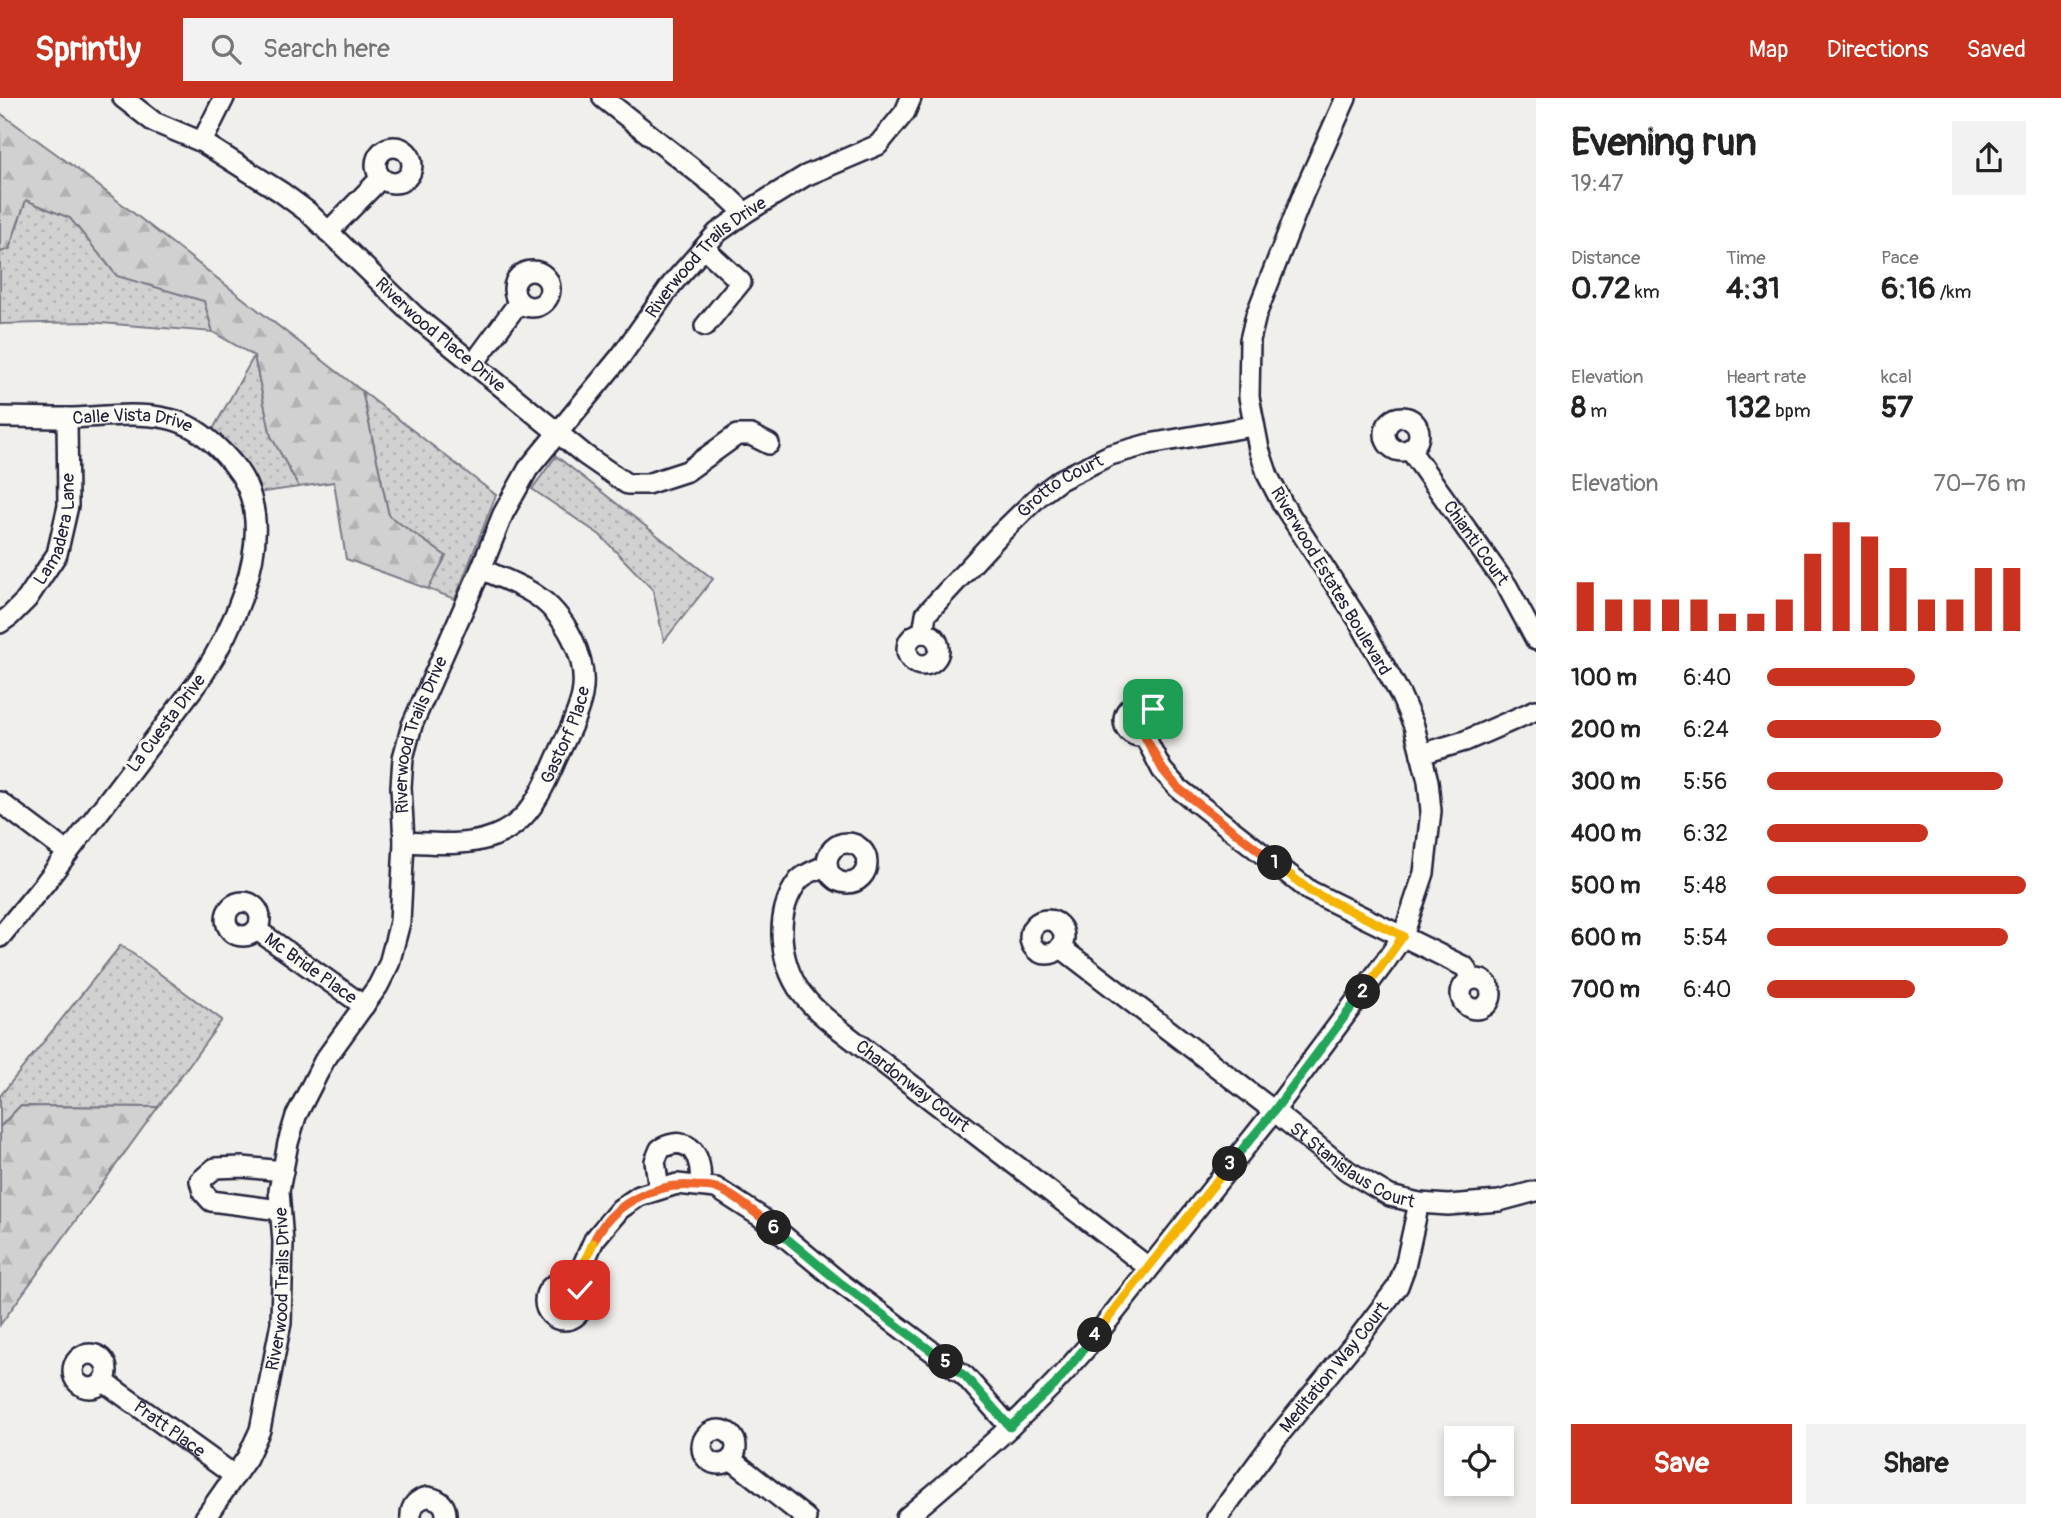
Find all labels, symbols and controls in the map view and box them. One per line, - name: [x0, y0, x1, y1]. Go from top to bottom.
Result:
- search box: [183, 18, 673, 81]
- text: Sprintly: [35, 29, 141, 70]
- icon: search: [207, 30, 245, 68]
- text: Search here: [263, 33, 390, 65]
- text: Map: [1749, 35, 1789, 64]
- text: Directions: [1827, 35, 1928, 64]
- text: Saved: [1966, 35, 2026, 64]
- text: Evening run: [1571, 119, 1757, 167]
- button: share: [1952, 121, 2026, 195]
- text: 19:47: [1571, 169, 1624, 198]
- street label: Riverwood Trails Drive: [641, 192, 771, 323]
- text: Distance: [1571, 246, 1640, 270]
- text: Time: [1726, 246, 1766, 270]
- text: Pace: [1881, 246, 1919, 270]
- text: 0.72: [1571, 270, 1631, 307]
- text: 4:31: [1726, 270, 1780, 307]
- text: 6:16: [1881, 270, 1936, 307]
- street label: Riverwood Place Drive: [370, 273, 510, 397]
- text: km: [1631, 280, 1660, 304]
- text: /km: [1936, 280, 1971, 304]
- text: Elevation: [1571, 365, 1643, 389]
- text: Heart rate: [1726, 365, 1806, 389]
- text: kcal: [1881, 365, 1912, 389]
- text: 8: [1571, 389, 1586, 426]
- text: 132: [1726, 389, 1771, 426]
- text: 57: [1881, 389, 1913, 426]
- text: m: [1586, 399, 1607, 423]
- text: bpm: [1771, 399, 1811, 423]
- street label: Calle Vista Drive: [72, 404, 197, 438]
- street label: Grotto Court: [1012, 449, 1108, 523]
- text: Elevation: [1571, 469, 1659, 498]
- text: 70–76 m: [1934, 469, 2026, 498]
- street label: Lamadera Lane: [29, 473, 80, 589]
- street label: Riverwood Estates Boulevard: [1265, 483, 1396, 680]
- street label: Chianti Court: [1438, 496, 1514, 591]
- street label: Riverwood Trails Drive: [390, 653, 453, 814]
- text: 100 m: [1571, 663, 1637, 692]
- text: 6:40: [1683, 663, 1732, 692]
- street label: La Cuesta Drive: [122, 669, 211, 777]
- pin: [1123, 679, 1183, 739]
- street label: Gastorf Place: [536, 685, 595, 788]
- icon: arrive: [1134, 690, 1172, 728]
- text: 200 m: [1571, 715, 1641, 744]
- text: 6:24: [1683, 715, 1729, 744]
- text: 300 m: [1571, 767, 1641, 796]
- text: 5:56: [1683, 767, 1727, 796]
- text: 400 m: [1571, 819, 1641, 848]
- text: 6:32: [1683, 819, 1728, 848]
- pin: 1: [1258, 846, 1292, 880]
- text: 1: [1271, 850, 1278, 874]
- text: 500 m: [1571, 871, 1640, 900]
- text: 5:48: [1683, 871, 1727, 900]
- text: 600 m: [1571, 923, 1641, 952]
- text: 5:54: [1683, 923, 1727, 952]
- street label: Mc Bride Place: [260, 928, 361, 1009]
- pin: 2: [1346, 974, 1380, 1010]
- text: 700 m: [1571, 975, 1640, 1004]
- text: 6:40: [1683, 975, 1732, 1004]
- text: 2: [1357, 979, 1368, 1003]
- street label: Chardonway Court: [851, 1035, 975, 1138]
- street label: St Stanislaus Court: [1285, 1117, 1418, 1214]
- pin: 3: [1212, 1146, 1248, 1182]
- text: 3: [1224, 1151, 1235, 1175]
- street label: Riverwood Trails Drive: [261, 1206, 295, 1373]
- pin: 6: [756, 1210, 792, 1246]
- text: 6: [768, 1215, 779, 1239]
- pin: [550, 1260, 610, 1320]
- icon: check: [561, 1271, 599, 1309]
- street label: Meditation Way Court: [1274, 1297, 1394, 1438]
- pin: 4: [1078, 1318, 1112, 1352]
- text: 4: [1089, 1322, 1100, 1346]
- pin: 5: [928, 1344, 964, 1380]
- text: 5: [940, 1349, 951, 1373]
- street label: Pratt Place: [129, 1396, 210, 1463]
- button: Save: [1571, 1424, 1792, 1504]
- button: Share: [1806, 1424, 2026, 1504]
- map controls: [1444, 1426, 1514, 1496]
- button: locate: [1444, 1426, 1514, 1496]

